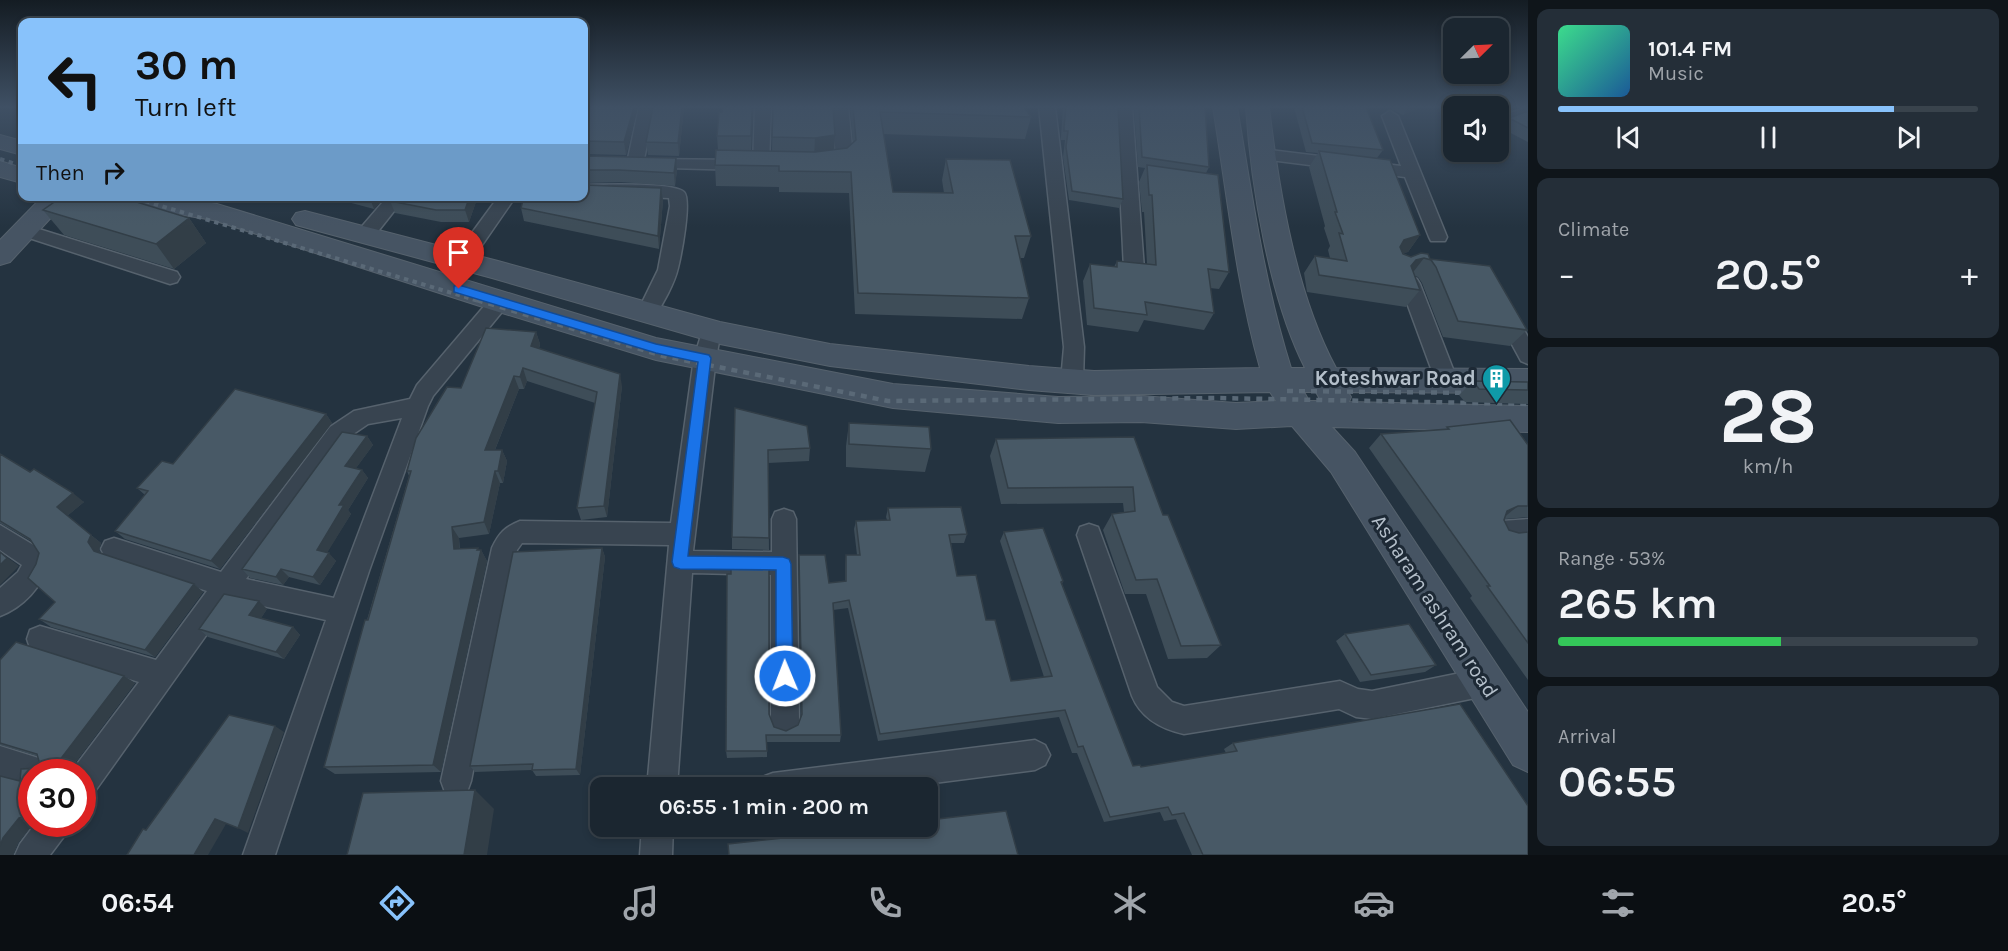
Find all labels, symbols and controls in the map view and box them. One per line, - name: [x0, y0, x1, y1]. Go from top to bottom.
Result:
- north arrow: [1443, 18, 1509, 84]
- map controls: [1443, 18, 1509, 162]
- text: 101.4 FM: [1648, 36, 1732, 62]
- text: 30 m: [135, 40, 238, 90]
- icon: left: [36, 42, 114, 120]
- text: Music: [1648, 62, 1704, 85]
- text: Turn left: [135, 91, 236, 123]
- button: sound: [1443, 96, 1509, 162]
- icon: previous: [1612, 121, 1645, 154]
- icon: pause: [1752, 121, 1785, 154]
- icon: next: [1892, 121, 1925, 154]
- icon: right: [97, 156, 130, 189]
- text: Then: [36, 160, 85, 186]
- text: Climate: [1558, 218, 1629, 241]
- pin: [433, 227, 484, 289]
- icon: arrive: [442, 236, 475, 269]
- text: 20.5°: [1715, 248, 1821, 300]
- text: −: [1558, 255, 1575, 293]
- text: +: [1961, 255, 1978, 293]
- building icon: Koteshwar Road: [1481, 362, 1513, 404]
- place label: Koteshwar Road: [1314, 366, 1476, 390]
- text: 28: [1719, 370, 1817, 462]
- text: km/h: [1743, 455, 1793, 478]
- street label: Asharam ashram road: [1367, 510, 1503, 702]
- text: Range · 53%: [1558, 547, 1666, 570]
- text: 265 km: [1558, 577, 1718, 629]
- position arrow: [753, 644, 817, 708]
- text: Arrival: [1558, 725, 1617, 748]
- text: 06:55: [1558, 755, 1676, 807]
- speed limit sign: 30: [18, 759, 96, 837]
- text: 06:55 · 1 min · 200 m: [659, 794, 869, 820]
- icon: directions: [376, 882, 418, 924]
- icon: music: [620, 882, 662, 924]
- icon: phone: [864, 882, 906, 924]
- icon: climate: [1109, 882, 1151, 924]
- icon: car: [1353, 882, 1395, 924]
- icon: filters: [1597, 882, 1639, 924]
- text: 06:54: [101, 887, 174, 919]
- text: 20.5°: [1841, 887, 1907, 919]

